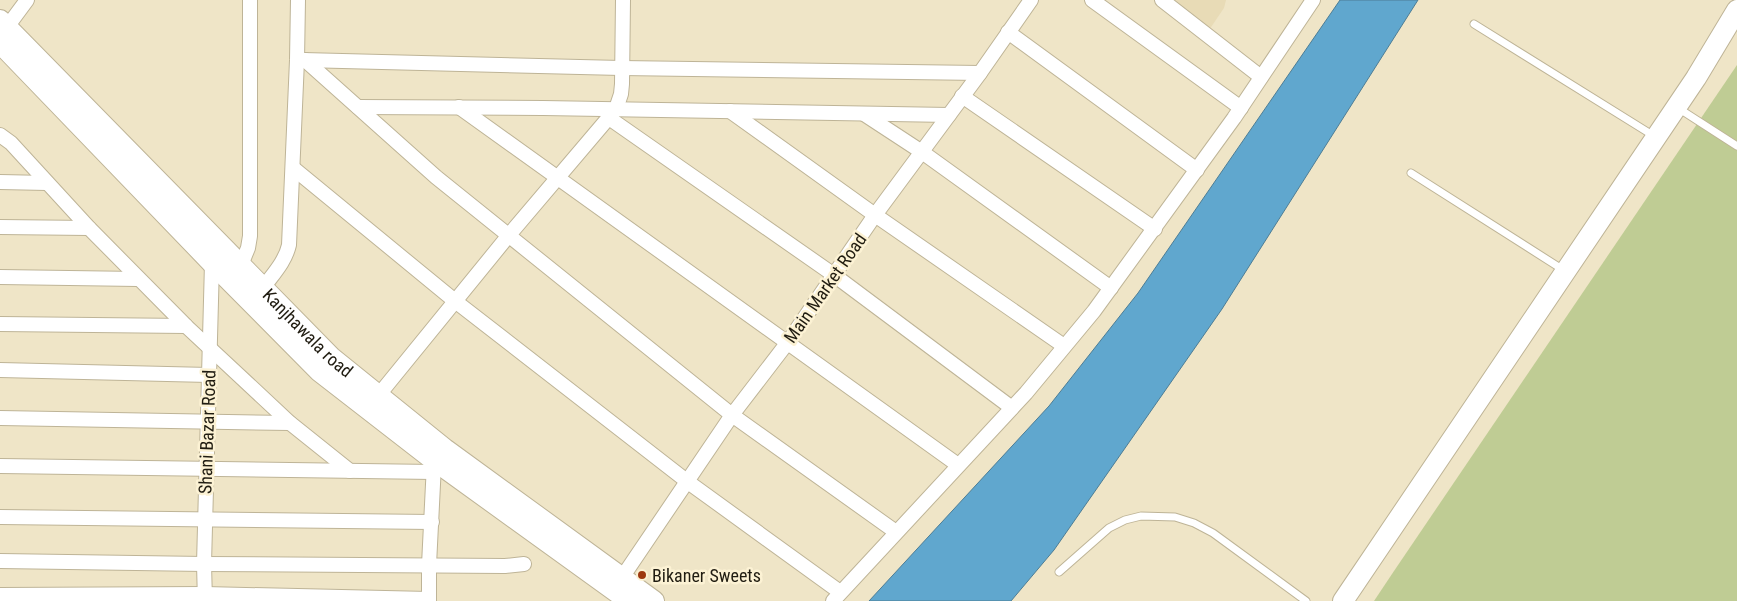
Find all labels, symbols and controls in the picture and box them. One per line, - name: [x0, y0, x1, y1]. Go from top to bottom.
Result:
- street label: Main Market Road: [779, 229, 871, 347]
- street label: Kanjhawala road: [259, 284, 357, 381]
- street label: Shani Bazar Road: [194, 369, 220, 495]
- place label: Bikaner Sweets: [652, 565, 761, 586]
- marker: Bikaner Sweets: [636, 569, 648, 581]

